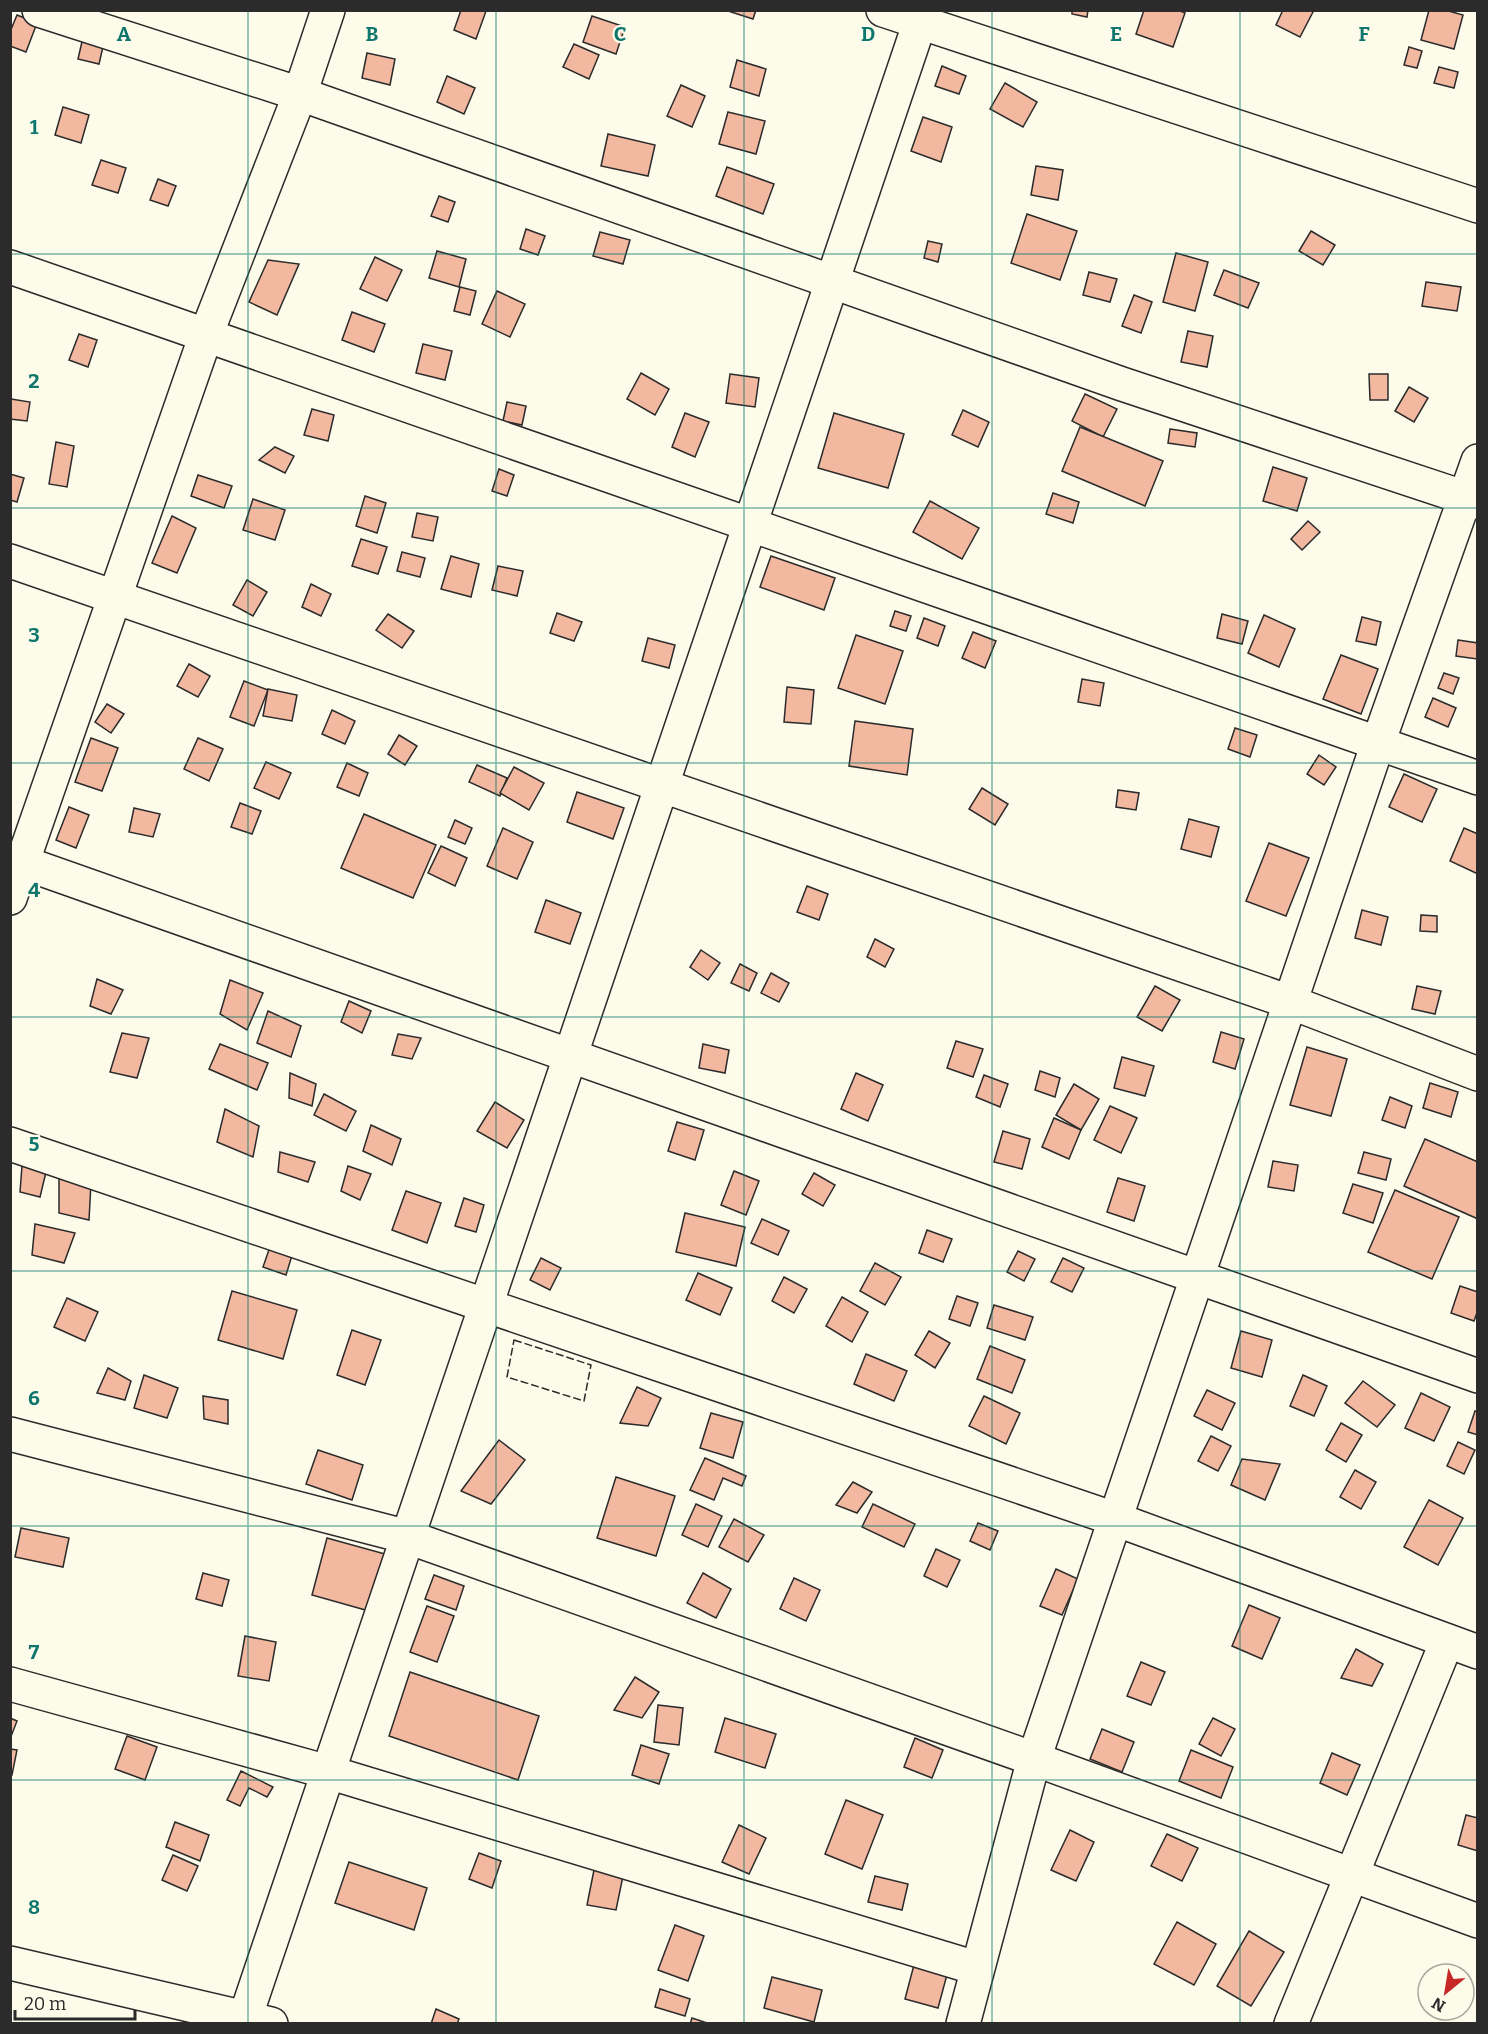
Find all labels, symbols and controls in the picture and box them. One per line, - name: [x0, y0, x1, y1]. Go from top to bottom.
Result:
- text: A: [117, 22, 132, 46]
- text: B: [366, 22, 379, 46]
- text: C: [614, 22, 626, 46]
- text: D: [861, 22, 875, 46]
- text: E: [1110, 22, 1122, 46]
- text: F: [1358, 22, 1370, 46]
- text: 1: [30, 115, 39, 139]
- text: 2: [28, 369, 40, 393]
- text: 3: [28, 623, 40, 647]
- text: 4: [28, 878, 40, 902]
- text: 5: [29, 1132, 40, 1156]
- text: 6: [28, 1386, 40, 1410]
- text: 7: [29, 1640, 40, 1664]
- text: 8: [28, 1895, 40, 1919]
- north arrow: [1416, 1962, 1476, 2022]
- scale bar: [15, 1983, 135, 2021]
- text: 20 m: [24, 1993, 66, 2015]
- text: N: [1429, 1993, 1449, 2016]

